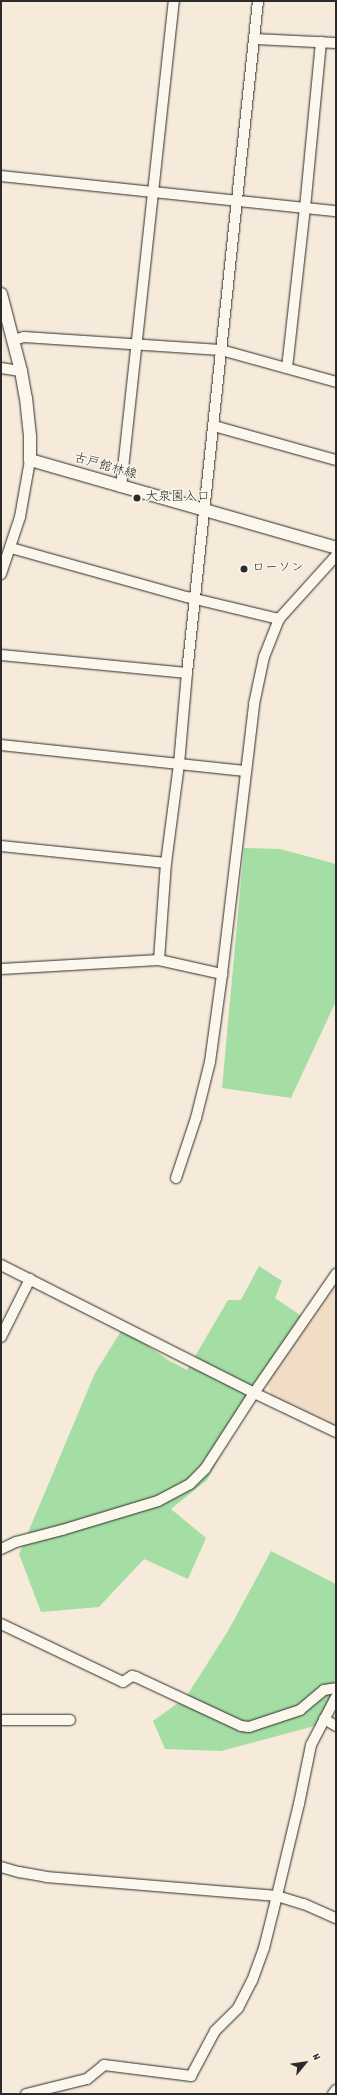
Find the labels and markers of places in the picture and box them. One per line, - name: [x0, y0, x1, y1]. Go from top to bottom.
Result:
- place label: 大泉園入口: [145, 490, 210, 506]
- marker: 大泉園入口: [132, 493, 142, 503]
- place label: ローソン: [252, 561, 304, 577]
- marker: ローソン: [239, 564, 249, 574]

